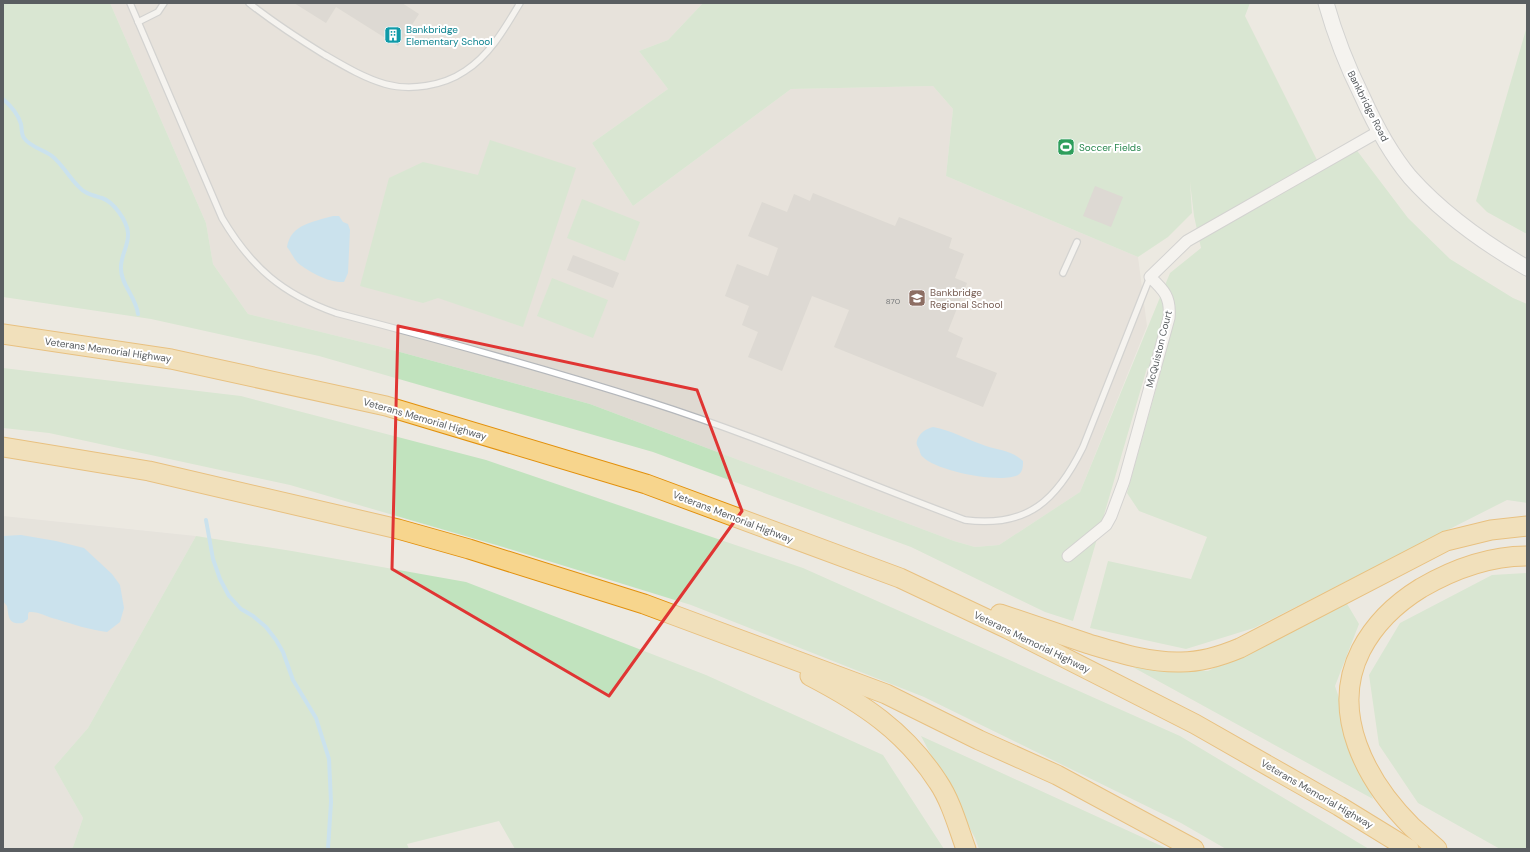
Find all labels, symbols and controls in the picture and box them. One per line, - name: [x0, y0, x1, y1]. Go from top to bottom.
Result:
- place label: Bankbridge Elementary School: [406, 23, 493, 48]
- building icon: Bankbridge Elementary School: [383, 25, 403, 45]
- street label: Bankbridge Road: [1345, 68, 1391, 144]
- sports icon: Soccer Fields: [1056, 137, 1076, 157]
- place label: Soccer Fields: [1079, 141, 1141, 154]
- place label: Bankbridge Regional School: [930, 286, 1003, 311]
- school or university icon: Bankbridge Regional School: [907, 288, 927, 308]
- house number: 870: [886, 296, 901, 306]
- street label: McQuiston Court: [1143, 309, 1175, 389]
- street label: Veterans Memorial Highway: [44, 335, 173, 365]
- street label: Veterans Memorial Highway: [362, 395, 489, 443]
- street label: Veterans Memorial Highway: [671, 488, 795, 546]
- street label: Veterans Memorial Highway: [972, 608, 1093, 676]
- street label: Veterans Memorial Highway: [1258, 756, 1376, 832]

